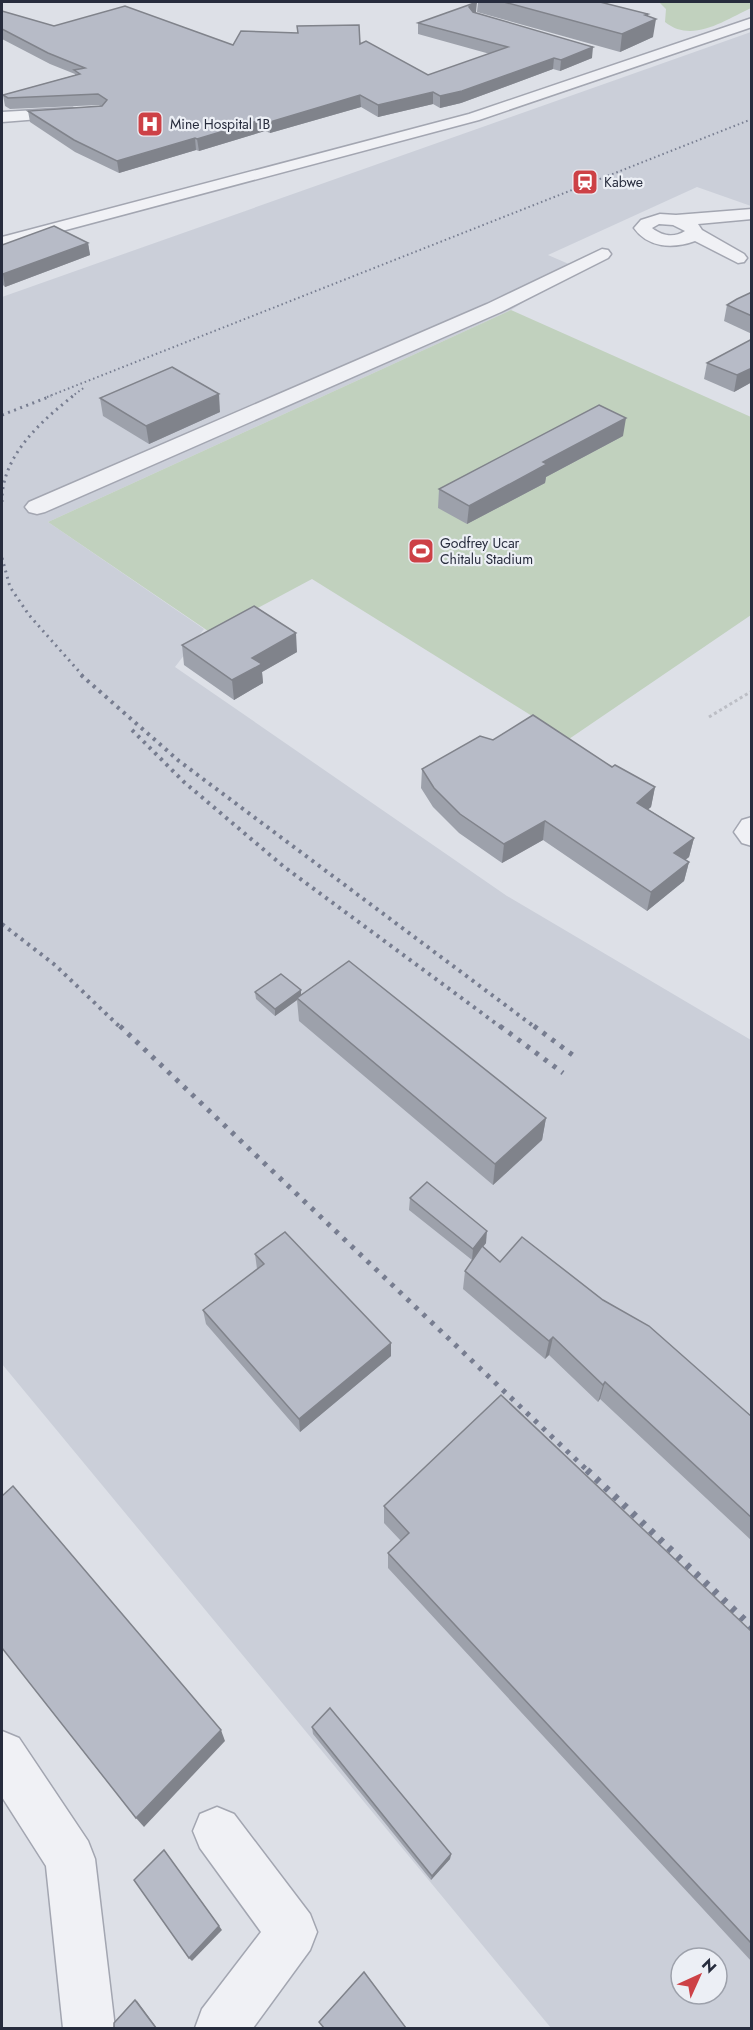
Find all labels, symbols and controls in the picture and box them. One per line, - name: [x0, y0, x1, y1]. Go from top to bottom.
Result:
- hospital icon: Mine Hospital 1B: [135, 109, 165, 139]
- place label: Mine Hospital 1B: [170, 114, 270, 134]
- station icon: Kabwe: [570, 167, 600, 197]
- place label: Kabwe: [604, 172, 643, 192]
- place label: Godfrey Ucar Chitalu Stadium: [440, 533, 533, 569]
- sports icon: Godfrey Ucar Chitalu Stadium: [406, 536, 436, 566]
- north arrow: [669, 1946, 729, 2006]
- text: N: [697, 1953, 722, 1978]

